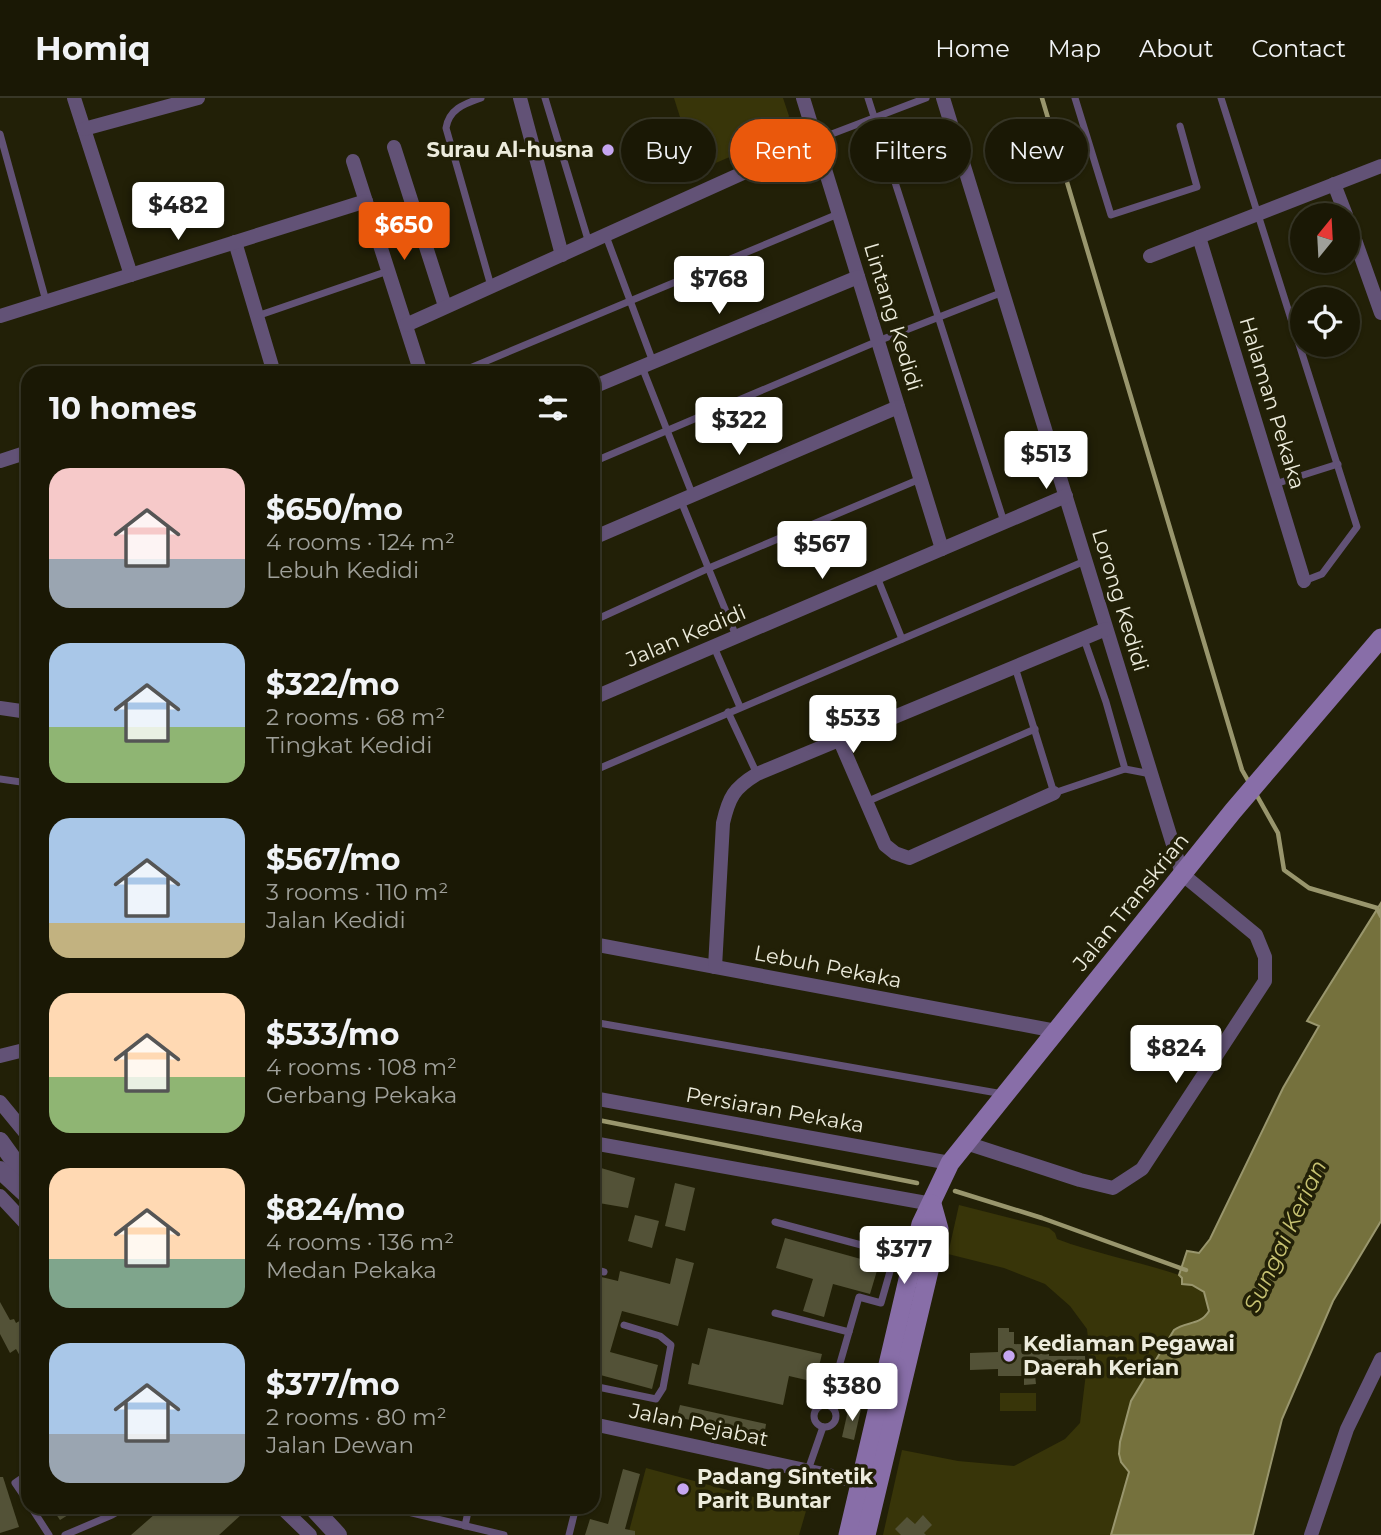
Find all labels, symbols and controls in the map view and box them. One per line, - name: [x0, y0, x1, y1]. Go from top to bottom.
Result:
- text: Homiq: [35, 28, 151, 68]
- text: Home: [935, 34, 1010, 63]
- text: Map: [1048, 34, 1101, 63]
- text: About: [1139, 34, 1213, 63]
- text: Contact: [1251, 34, 1346, 63]
- chip: Buy: [621, 119, 716, 182]
- chip: Rent: [730, 119, 836, 182]
- chip: Filters: [850, 119, 971, 182]
- chip: New: [985, 119, 1088, 182]
- place label: Surau Al-husna: [427, 137, 594, 162]
- marker: Surau Al-husna: [600, 142, 616, 158]
- pin: $482: [137, 183, 219, 242]
- text: $482: [148, 191, 208, 219]
- pin: $650: [363, 202, 445, 262]
- north arrow: [1290, 203, 1360, 273]
- map controls: [1290, 203, 1360, 357]
- text: $650: [375, 211, 433, 239]
- street label: Lintang Kedidi: [859, 240, 928, 394]
- pin: $768: [678, 256, 760, 316]
- text: $768: [690, 265, 748, 293]
- button: locate: [1290, 287, 1360, 357]
- street label: Halaman Pekaka: [1234, 314, 1311, 492]
- icon: filters: [534, 389, 572, 427]
- text: 10 homes: [49, 390, 197, 427]
- pin: $322: [698, 398, 780, 457]
- text: $322: [711, 406, 767, 434]
- pin: $513: [1005, 432, 1087, 491]
- text: $513: [1021, 440, 1072, 468]
- text: $650/mo: [266, 491, 403, 528]
- icon: home: [105, 496, 189, 580]
- pin: $567: [781, 522, 863, 581]
- street label: Lorong Kedidi: [1087, 526, 1154, 674]
- text: 4 rooms · 124 m²: [266, 528, 455, 556]
- text: $567: [793, 530, 851, 558]
- text: Lebuh Kedidi: [266, 556, 419, 584]
- street label: Jalan Kedidi: [621, 599, 749, 672]
- text: $322/mo: [266, 666, 399, 703]
- icon: home: [105, 671, 189, 755]
- pin: $533: [812, 696, 894, 755]
- text: 2 rooms · 68 m²: [266, 703, 445, 731]
- text: $533: [825, 704, 881, 732]
- text: Tingkat Kedidi: [266, 731, 432, 759]
- street label: Jalan Transkrian: [1067, 828, 1194, 976]
- text: $567/mo: [266, 841, 401, 878]
- icon: home: [105, 846, 189, 930]
- text: 3 rooms · 110 m²: [266, 878, 448, 906]
- text: Jalan Kedidi: [266, 906, 406, 934]
- street label: Lebuh Pekaka: [752, 940, 904, 993]
- text: $533/mo: [266, 1016, 399, 1053]
- icon: home: [105, 1021, 189, 1105]
- pin: $824: [1135, 1026, 1217, 1085]
- text: $824: [1146, 1034, 1206, 1062]
- text: 4 rooms · 108 m²: [266, 1053, 457, 1081]
- text: Gerbang Pekaka: [266, 1081, 457, 1109]
- street label: Persiaran Pekaka: [684, 1082, 866, 1138]
- water label: Sungai Kerian: [1237, 1155, 1333, 1317]
- text: $824/mo: [266, 1191, 405, 1228]
- icon: home: [105, 1196, 189, 1280]
- pin: $377: [863, 1226, 945, 1286]
- text: 4 rooms · 136 m²: [266, 1228, 454, 1256]
- text: $377: [876, 1235, 932, 1263]
- text: Medan Pekaka: [266, 1256, 437, 1284]
- place label: Kediaman Pegawai Daerah Kerian: [1023, 1331, 1235, 1380]
- marker: Kediaman Pegawai Daerah Kerian: [1001, 1348, 1017, 1364]
- pin: $380: [811, 1364, 893, 1423]
- text: $377/mo: [266, 1366, 400, 1403]
- icon: home: [105, 1371, 189, 1455]
- text: $380: [822, 1372, 882, 1400]
- street label: Jalan Pejabat: [626, 1397, 771, 1451]
- text: 2 rooms · 80 m²: [266, 1403, 447, 1431]
- text: Jalan Dewan: [266, 1431, 414, 1459]
- place label: Padang Sintetik Parit Buntar: [697, 1464, 874, 1513]
- marker: Padang Sintetik Parit Buntar: [675, 1481, 691, 1497]

